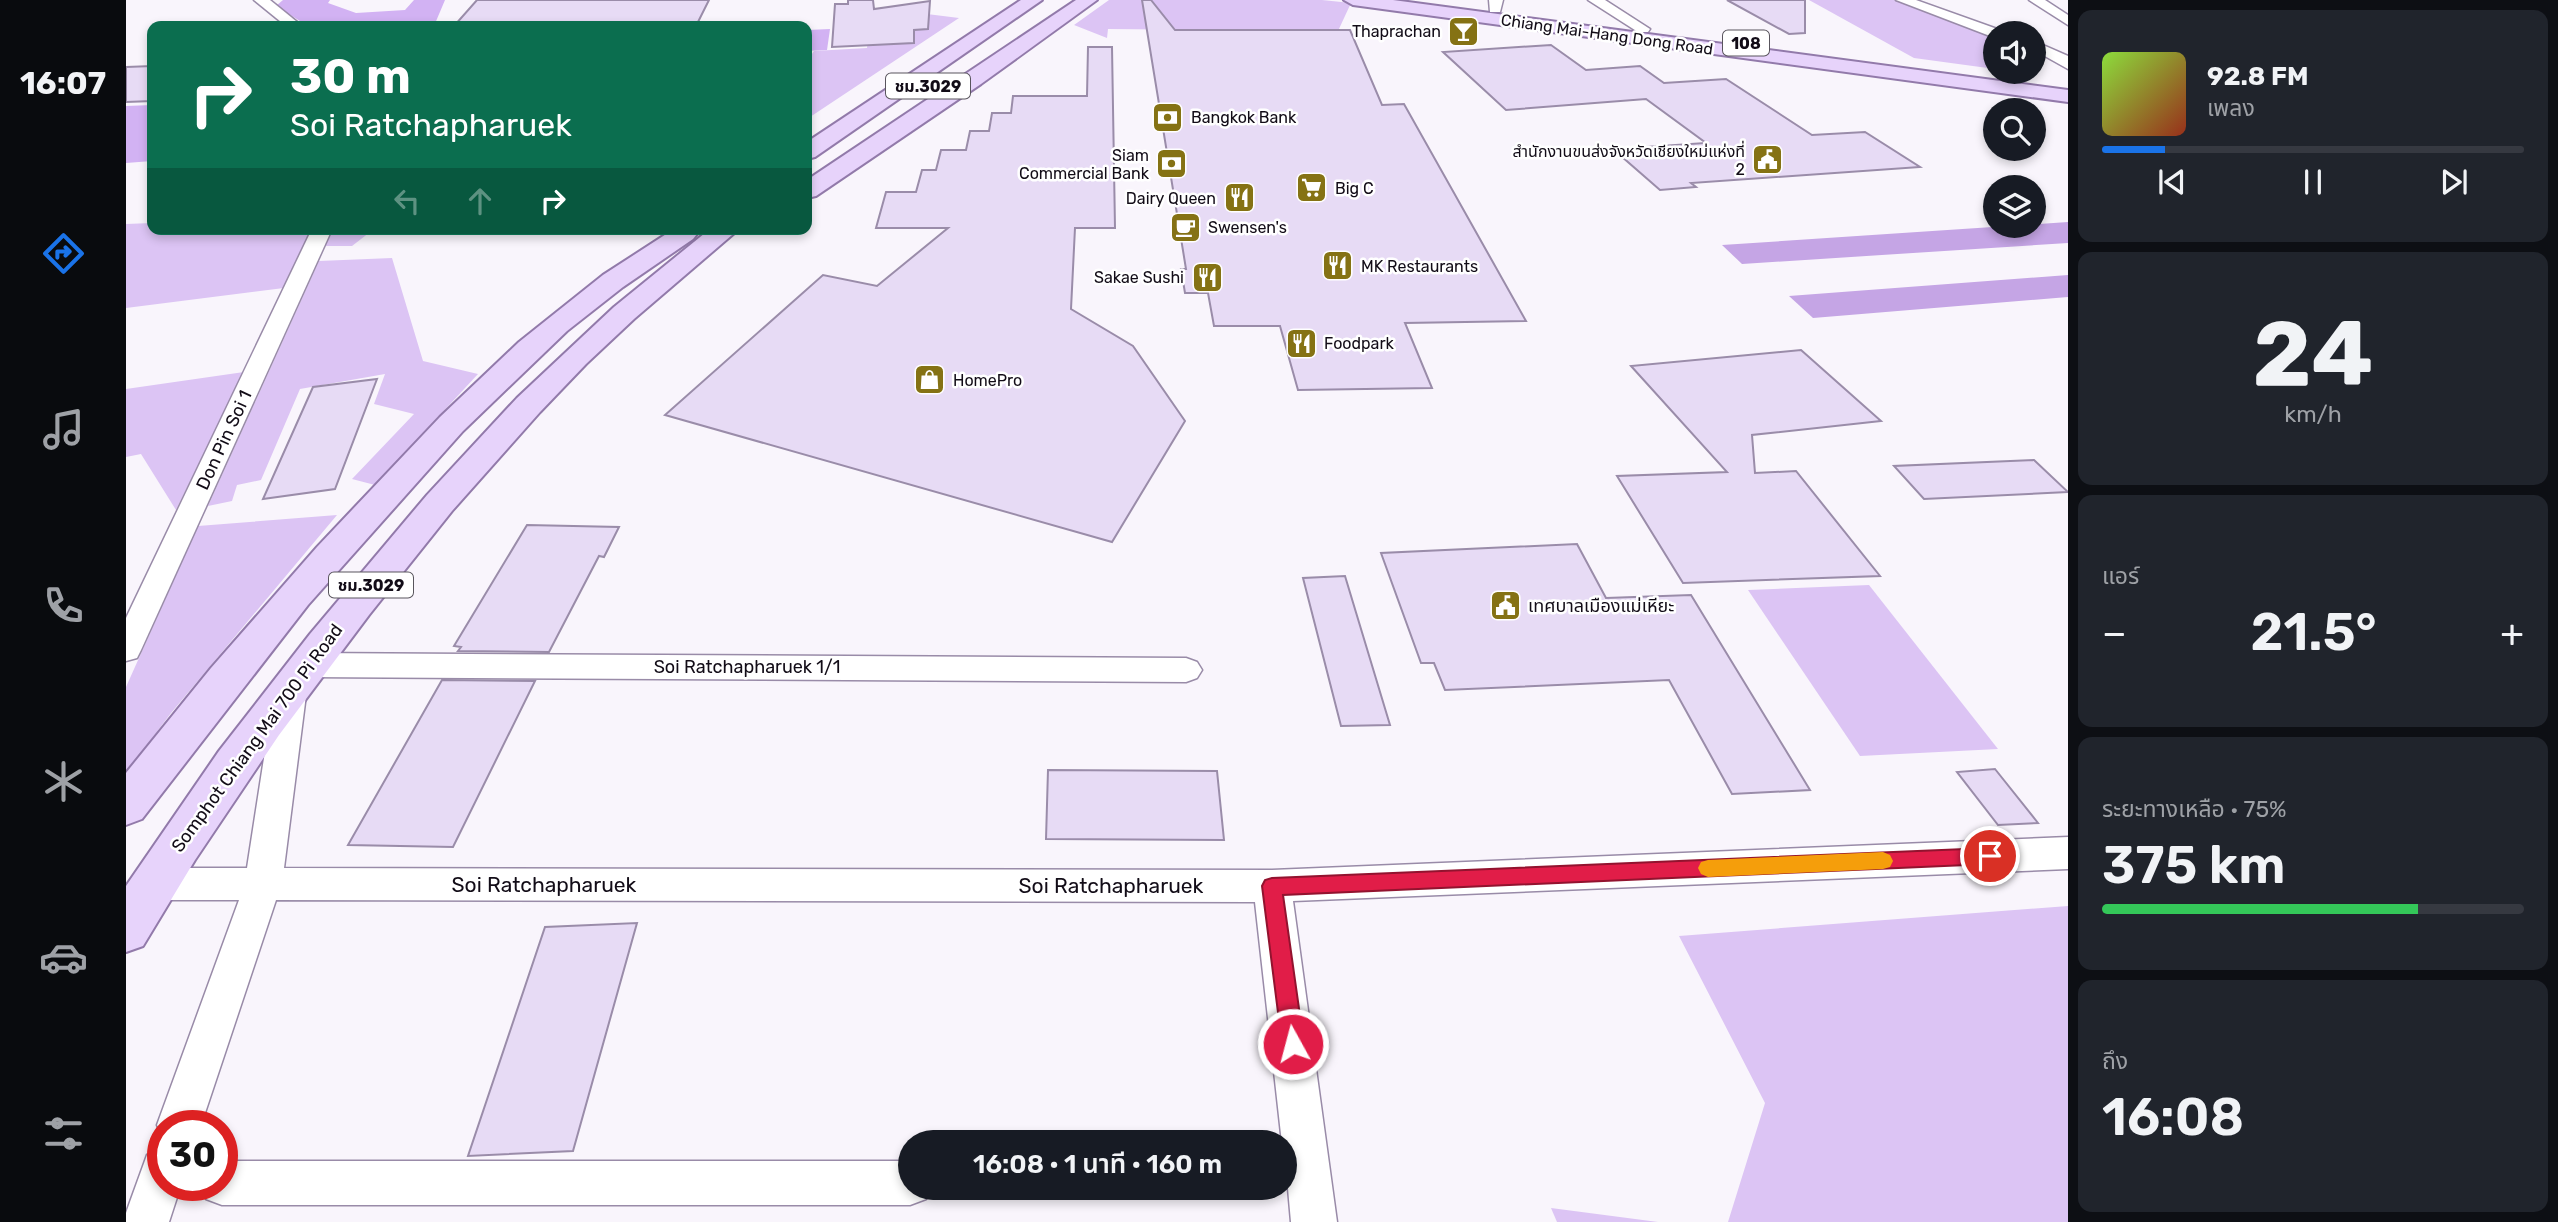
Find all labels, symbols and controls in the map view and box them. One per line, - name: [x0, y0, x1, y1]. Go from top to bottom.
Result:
- street label: Chiang Mai-Hang Dong Road: [1500, 10, 1714, 59]
- bar icon: Thaprachan: [1447, 14, 1481, 48]
- map controls: [1983, 21, 2046, 238]
- button: sound: [1983, 21, 2046, 84]
- place label: Thaprachan: [1352, 22, 1441, 41]
- road number: 108: [1723, 31, 1769, 56]
- text: 30 m: [290, 47, 411, 105]
- icon: right: [175, 49, 266, 140]
- text: 92.8 FM: [2207, 61, 2309, 92]
- text: 16:07: [20, 64, 106, 102]
- road number: ชม.3029: [886, 74, 970, 99]
- text: เพลง: [2207, 94, 2255, 122]
- button: search: [1983, 98, 2046, 161]
- bank icon: Bangkok Bank: [1151, 100, 1185, 134]
- text: Soi Ratchapharuek: [290, 106, 572, 144]
- place label: Bangkok Bank: [1191, 108, 1297, 127]
- place label: สำนักงานขนส่งจังหวัดเชียงใหม่แห่งที่ 2: [1512, 140, 1745, 179]
- public building icon: สำนักงานขนส่งจังหวัดเชียงใหม่แห่งที่ 2: [1751, 143, 1785, 177]
- place label: Siam Commercial Bank: [1019, 146, 1150, 183]
- bank icon: Siam Commercial Bank: [1155, 147, 1189, 181]
- icon: previous: [2153, 163, 2191, 201]
- icon: pause: [2294, 163, 2332, 201]
- icon: next: [2435, 163, 2473, 201]
- supermarket icon: Big C: [1295, 171, 1329, 205]
- button: layers: [1983, 175, 2046, 238]
- place label: Big C: [1335, 179, 1374, 198]
- restaurant icon: Dairy Queen: [1222, 181, 1256, 215]
- icon: left: [388, 182, 426, 220]
- icon: ahead: [461, 182, 499, 220]
- icon: right: [534, 182, 572, 220]
- place label: Dairy Queen: [1126, 189, 1216, 208]
- cafe icon: Swensen's: [1168, 210, 1202, 244]
- place label: Swensen's: [1208, 218, 1287, 237]
- icon: directions: [39, 229, 88, 278]
- restaurant icon: MK Restaurants: [1321, 249, 1355, 283]
- place label: MK Restaurants: [1361, 257, 1478, 276]
- restaurant icon: Sakae Sushi: [1190, 260, 1224, 294]
- place label: Sakae Sushi: [1094, 268, 1184, 287]
- text: 24: [2253, 300, 2373, 408]
- restaurant icon: Foodpark: [1284, 326, 1318, 360]
- place label: Foodpark: [1324, 334, 1395, 353]
- shop icon: HomePro: [913, 363, 947, 397]
- place label: HomePro: [953, 371, 1022, 390]
- street label: Don Pin Soi 1: [191, 387, 257, 493]
- text: km/h: [2284, 400, 2342, 428]
- icon: music: [39, 405, 88, 454]
- text: แอร์: [2102, 562, 2139, 590]
- road number: ชม.3029: [329, 572, 413, 598]
- icon: phone: [39, 581, 88, 630]
- public building icon: เทศบาลเมืองแม่เหียะ: [1488, 589, 1522, 623]
- place label: เทศบาลเมืองแม่เหียะ: [1528, 595, 1674, 617]
- text: 21.5°: [2250, 601, 2377, 663]
- text: −: [2102, 610, 2127, 656]
- text: +: [2500, 610, 2524, 656]
- street label: Somphot Chiang Mai 700 Pi Road: [167, 620, 347, 856]
- street label: Soi Ratchapharuek 1/1: [654, 656, 840, 678]
- icon: climate: [39, 757, 88, 806]
- text: ระยะทางเหลือ · 75%: [2102, 795, 2287, 823]
- pin: [1960, 826, 2020, 886]
- text: 375 km: [2102, 834, 2286, 896]
- icon: arrive: [1971, 837, 2009, 875]
- street label: Soi Ratchapharuek: [452, 872, 637, 897]
- street label: Soi Ratchapharuek: [1019, 873, 1204, 898]
- icon: car: [39, 933, 88, 982]
- position arrow: [1256, 1007, 1330, 1081]
- text: ถึง: [2102, 1047, 2128, 1075]
- text: 16:08: [2102, 1086, 2244, 1148]
- icon: filters: [39, 1109, 88, 1158]
- speed limit sign: 30: [147, 1110, 238, 1201]
- text: 16:08 · 1 นาที · 160 m: [973, 1149, 1222, 1180]

